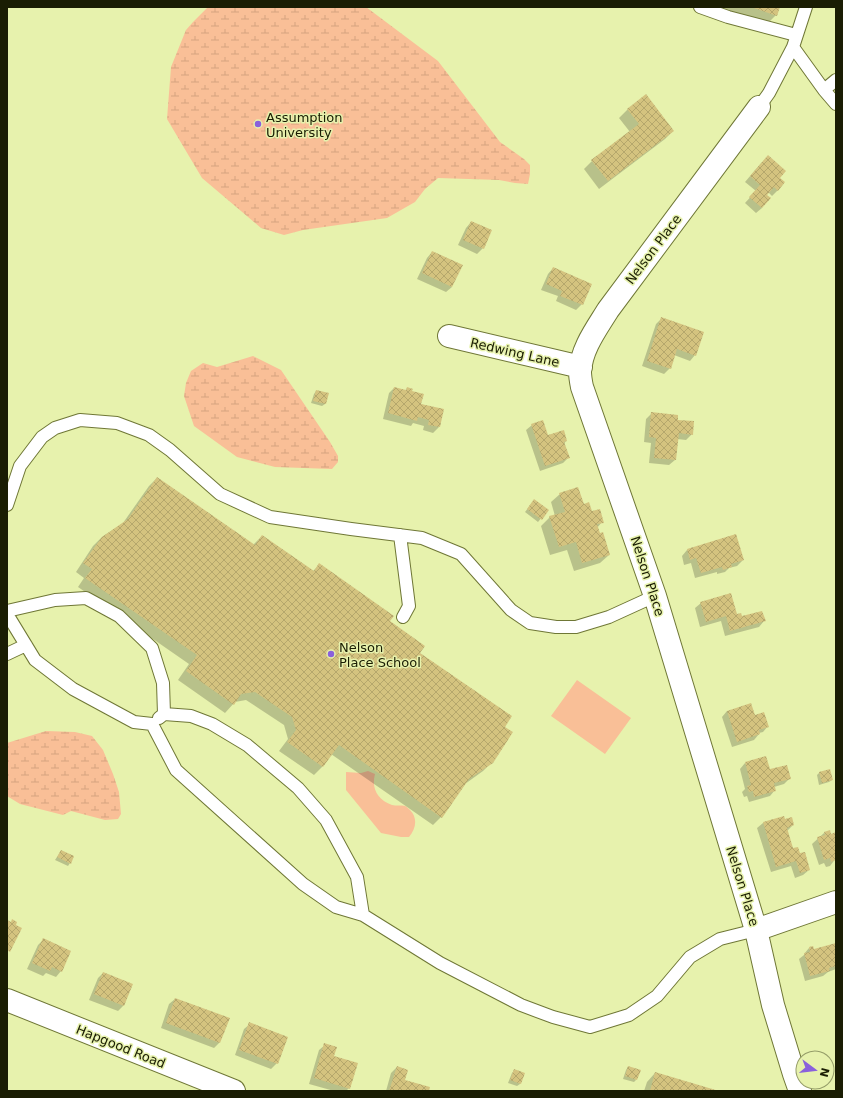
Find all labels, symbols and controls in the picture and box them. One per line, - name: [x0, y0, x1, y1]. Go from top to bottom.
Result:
- place label: Assumption University: [266, 110, 343, 140]
- marker: Assumption University: [253, 119, 263, 129]
- street label: Nelson Place: [622, 212, 684, 287]
- street label: Redwing Lane: [469, 335, 561, 370]
- street label: Nelson Place: [628, 534, 667, 618]
- place label: Nelson Place School: [339, 640, 421, 670]
- marker: Nelson Place School: [326, 649, 336, 659]
- street label: Nelson Place: [723, 844, 762, 928]
- street label: Hapgood Road: [74, 1022, 168, 1071]
- north arrow: [795, 1050, 835, 1090]
- text: N: [817, 1066, 832, 1079]

